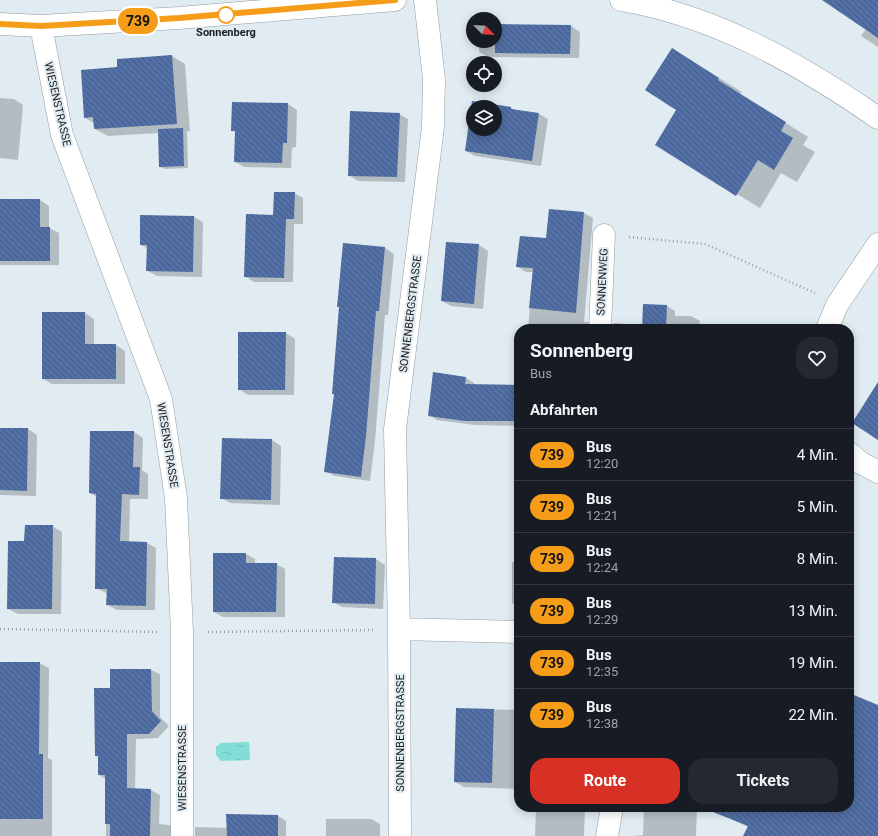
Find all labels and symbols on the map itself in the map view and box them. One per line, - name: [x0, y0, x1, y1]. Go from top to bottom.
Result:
- marker: Sonnenberg: [217, 6, 235, 24]
- line badge: 739: [115, 8, 161, 34]
- north arrow: [466, 12, 502, 48]
- place label: Sonnenberg: [196, 26, 256, 39]
- street label: WIESENSTRASSE: [42, 61, 74, 147]
- street label: SONNENWEG: [594, 248, 611, 316]
- street label: SONNENBERGSTRASSE: [397, 255, 424, 373]
- street label: WIESENSTRASSE: [154, 402, 181, 489]
- street label: SONNENBERGSTRASSE: [394, 674, 407, 792]
- street label: WIESENSTRASSE: [176, 725, 189, 811]

